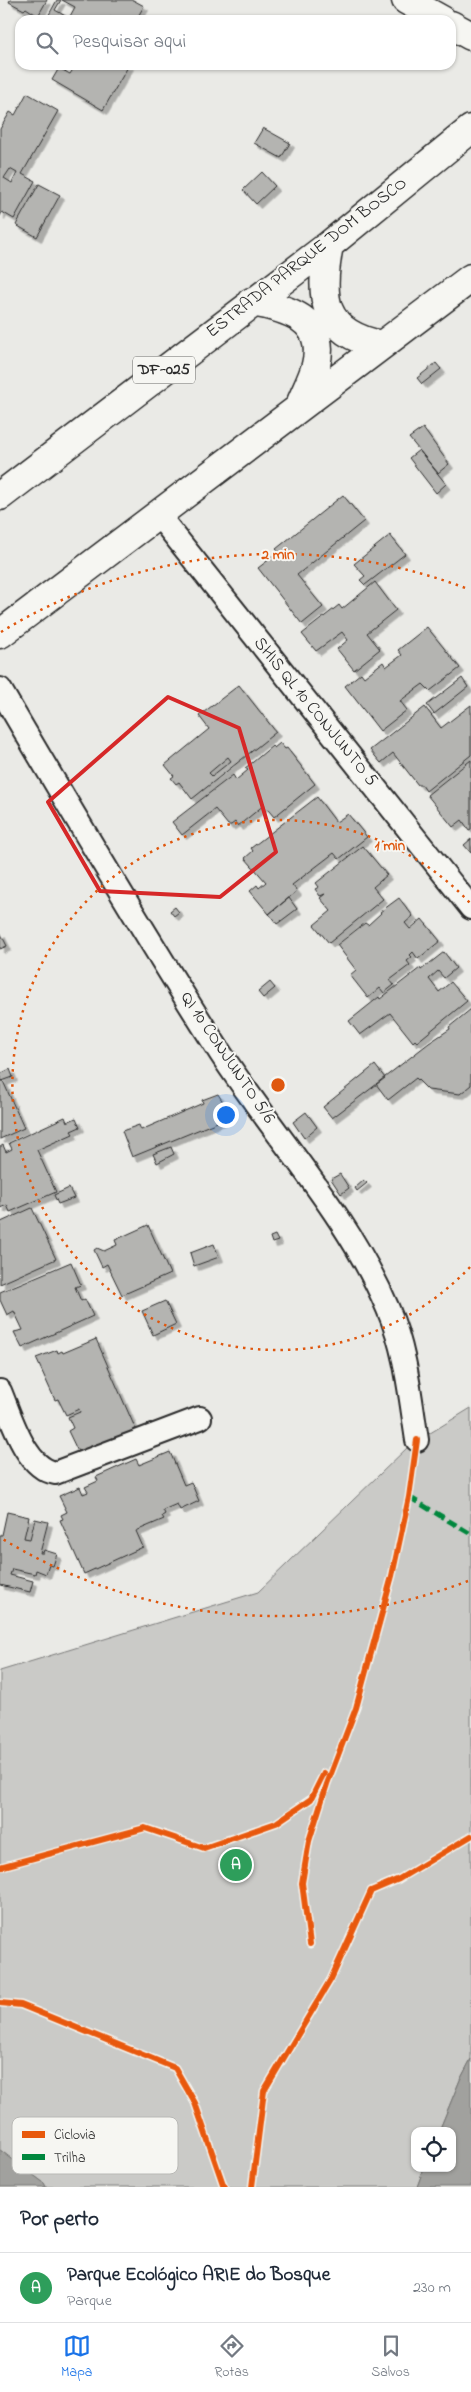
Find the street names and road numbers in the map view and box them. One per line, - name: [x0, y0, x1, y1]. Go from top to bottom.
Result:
- street label: ESTRADA PARQUE DOM BOSCO: [201, 171, 413, 345]
- road number: DF-025: [133, 356, 195, 384]
- street label: SHIS QL 10 CONJUNTO 5: [246, 632, 384, 792]
- street label: QI 10 CONJUNTO 5/6: [173, 987, 281, 1129]

